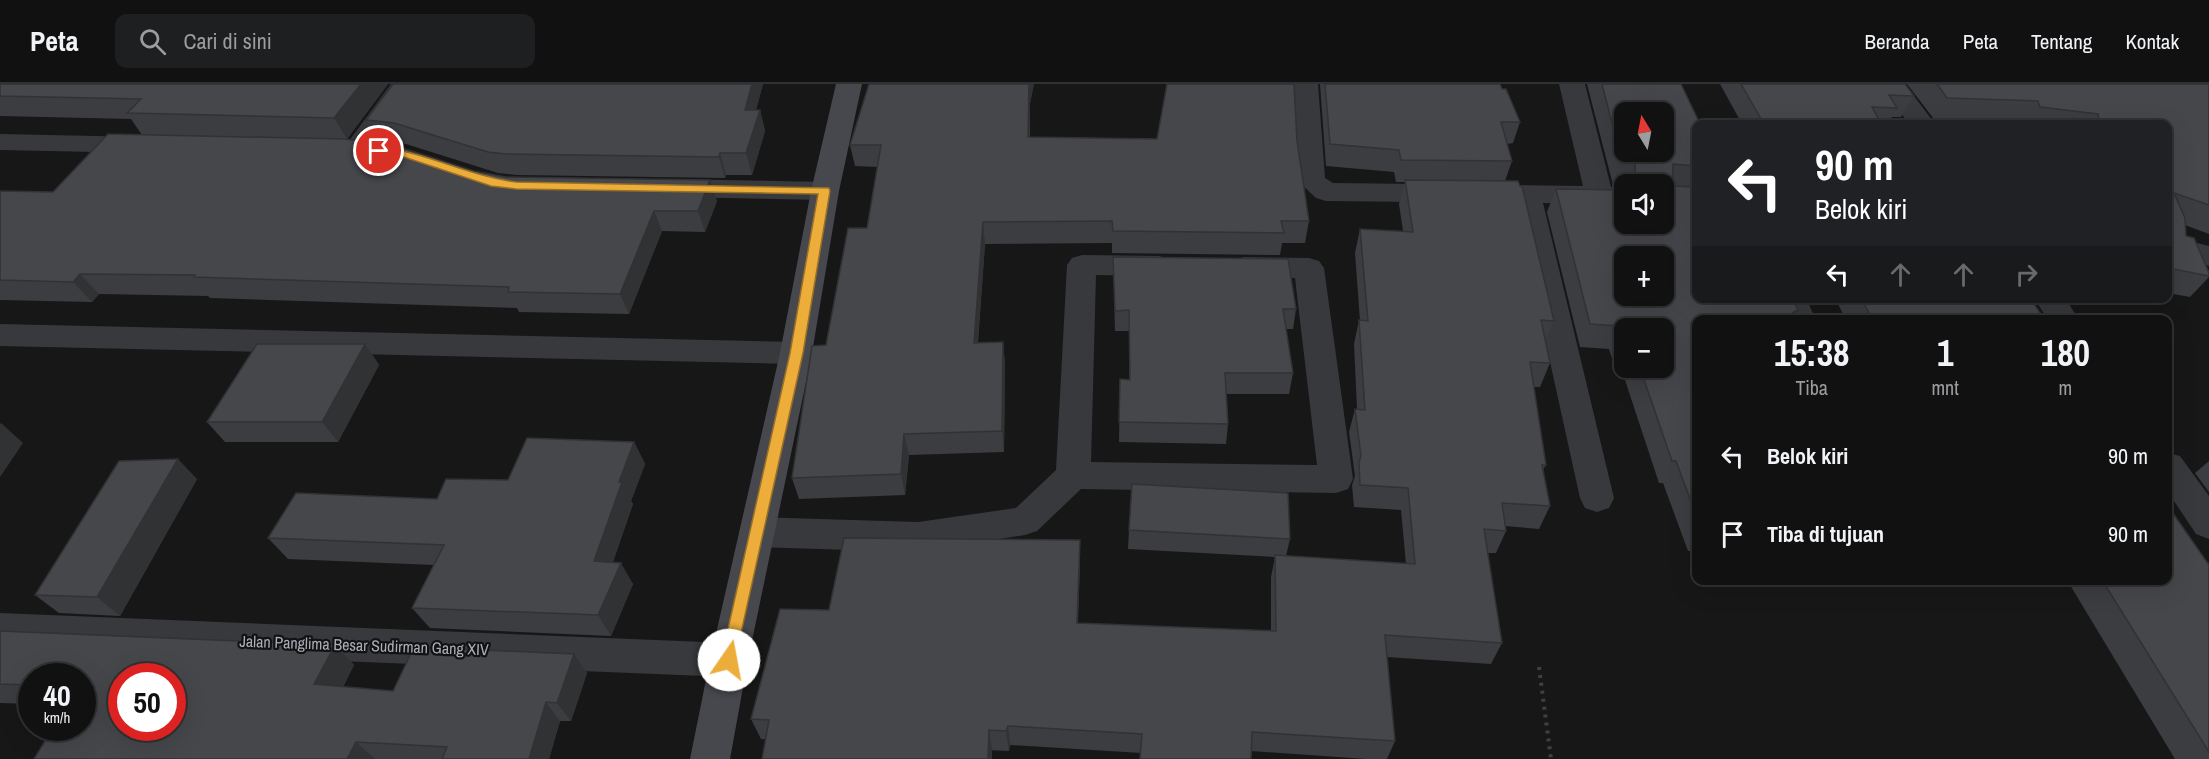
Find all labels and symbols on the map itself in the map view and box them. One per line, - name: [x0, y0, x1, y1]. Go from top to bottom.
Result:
- north arrow: [1614, 102, 1674, 162]
- pin: [353, 125, 404, 176]
- position arrow: [697, 628, 761, 692]
- street label: Jalan Panglima Besar Sudirman Gang XIV: [239, 630, 489, 660]
- speed limit sign: 50: [108, 663, 186, 741]

